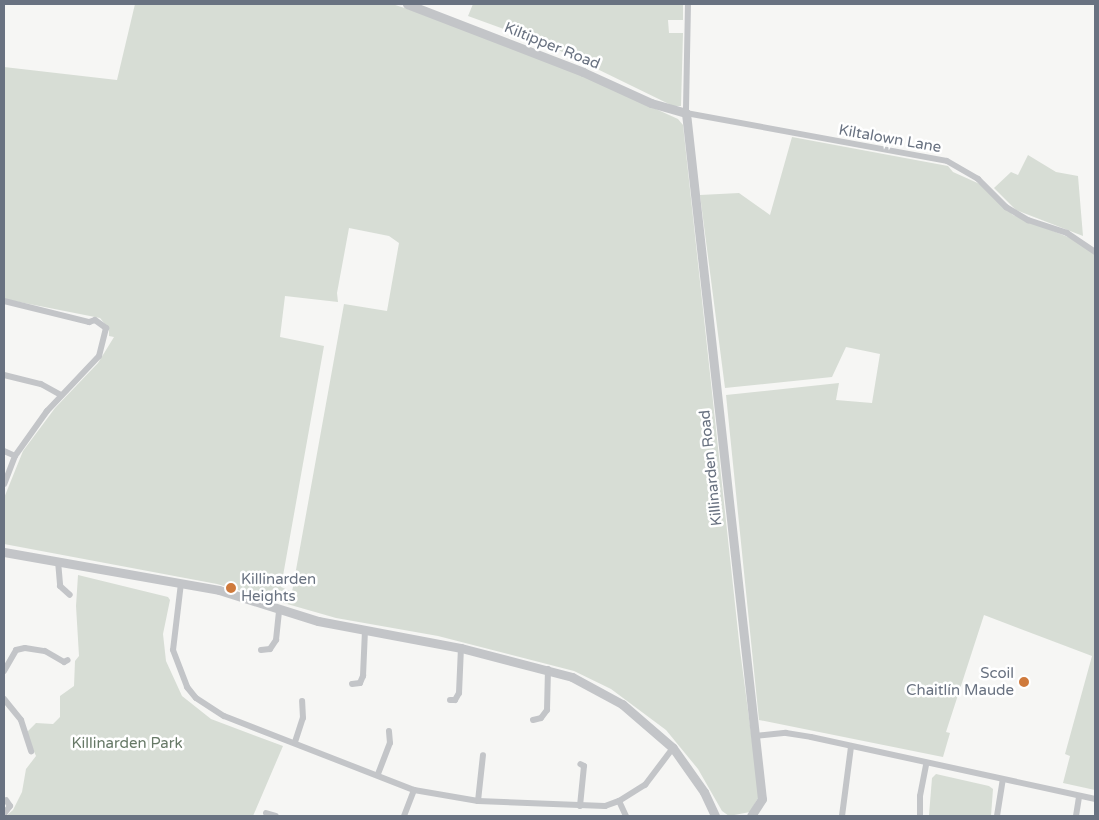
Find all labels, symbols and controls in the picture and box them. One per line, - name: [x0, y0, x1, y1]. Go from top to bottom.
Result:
- street label: Kiltipper Road: [501, 19, 603, 73]
- street label: Kiltalown Lane: [837, 121, 943, 157]
- street label: Killinarden Road: [696, 409, 726, 527]
- place label: Killinarden Heights: [241, 570, 316, 605]
- marker: Killinarden Heights: [225, 582, 237, 594]
- place label: Scoil Chaitlín Maude: [906, 664, 1014, 699]
- marker: Scoil Chaitlín Maude: [1018, 676, 1030, 688]
- park label: Killinarden Park: [71, 735, 183, 753]

